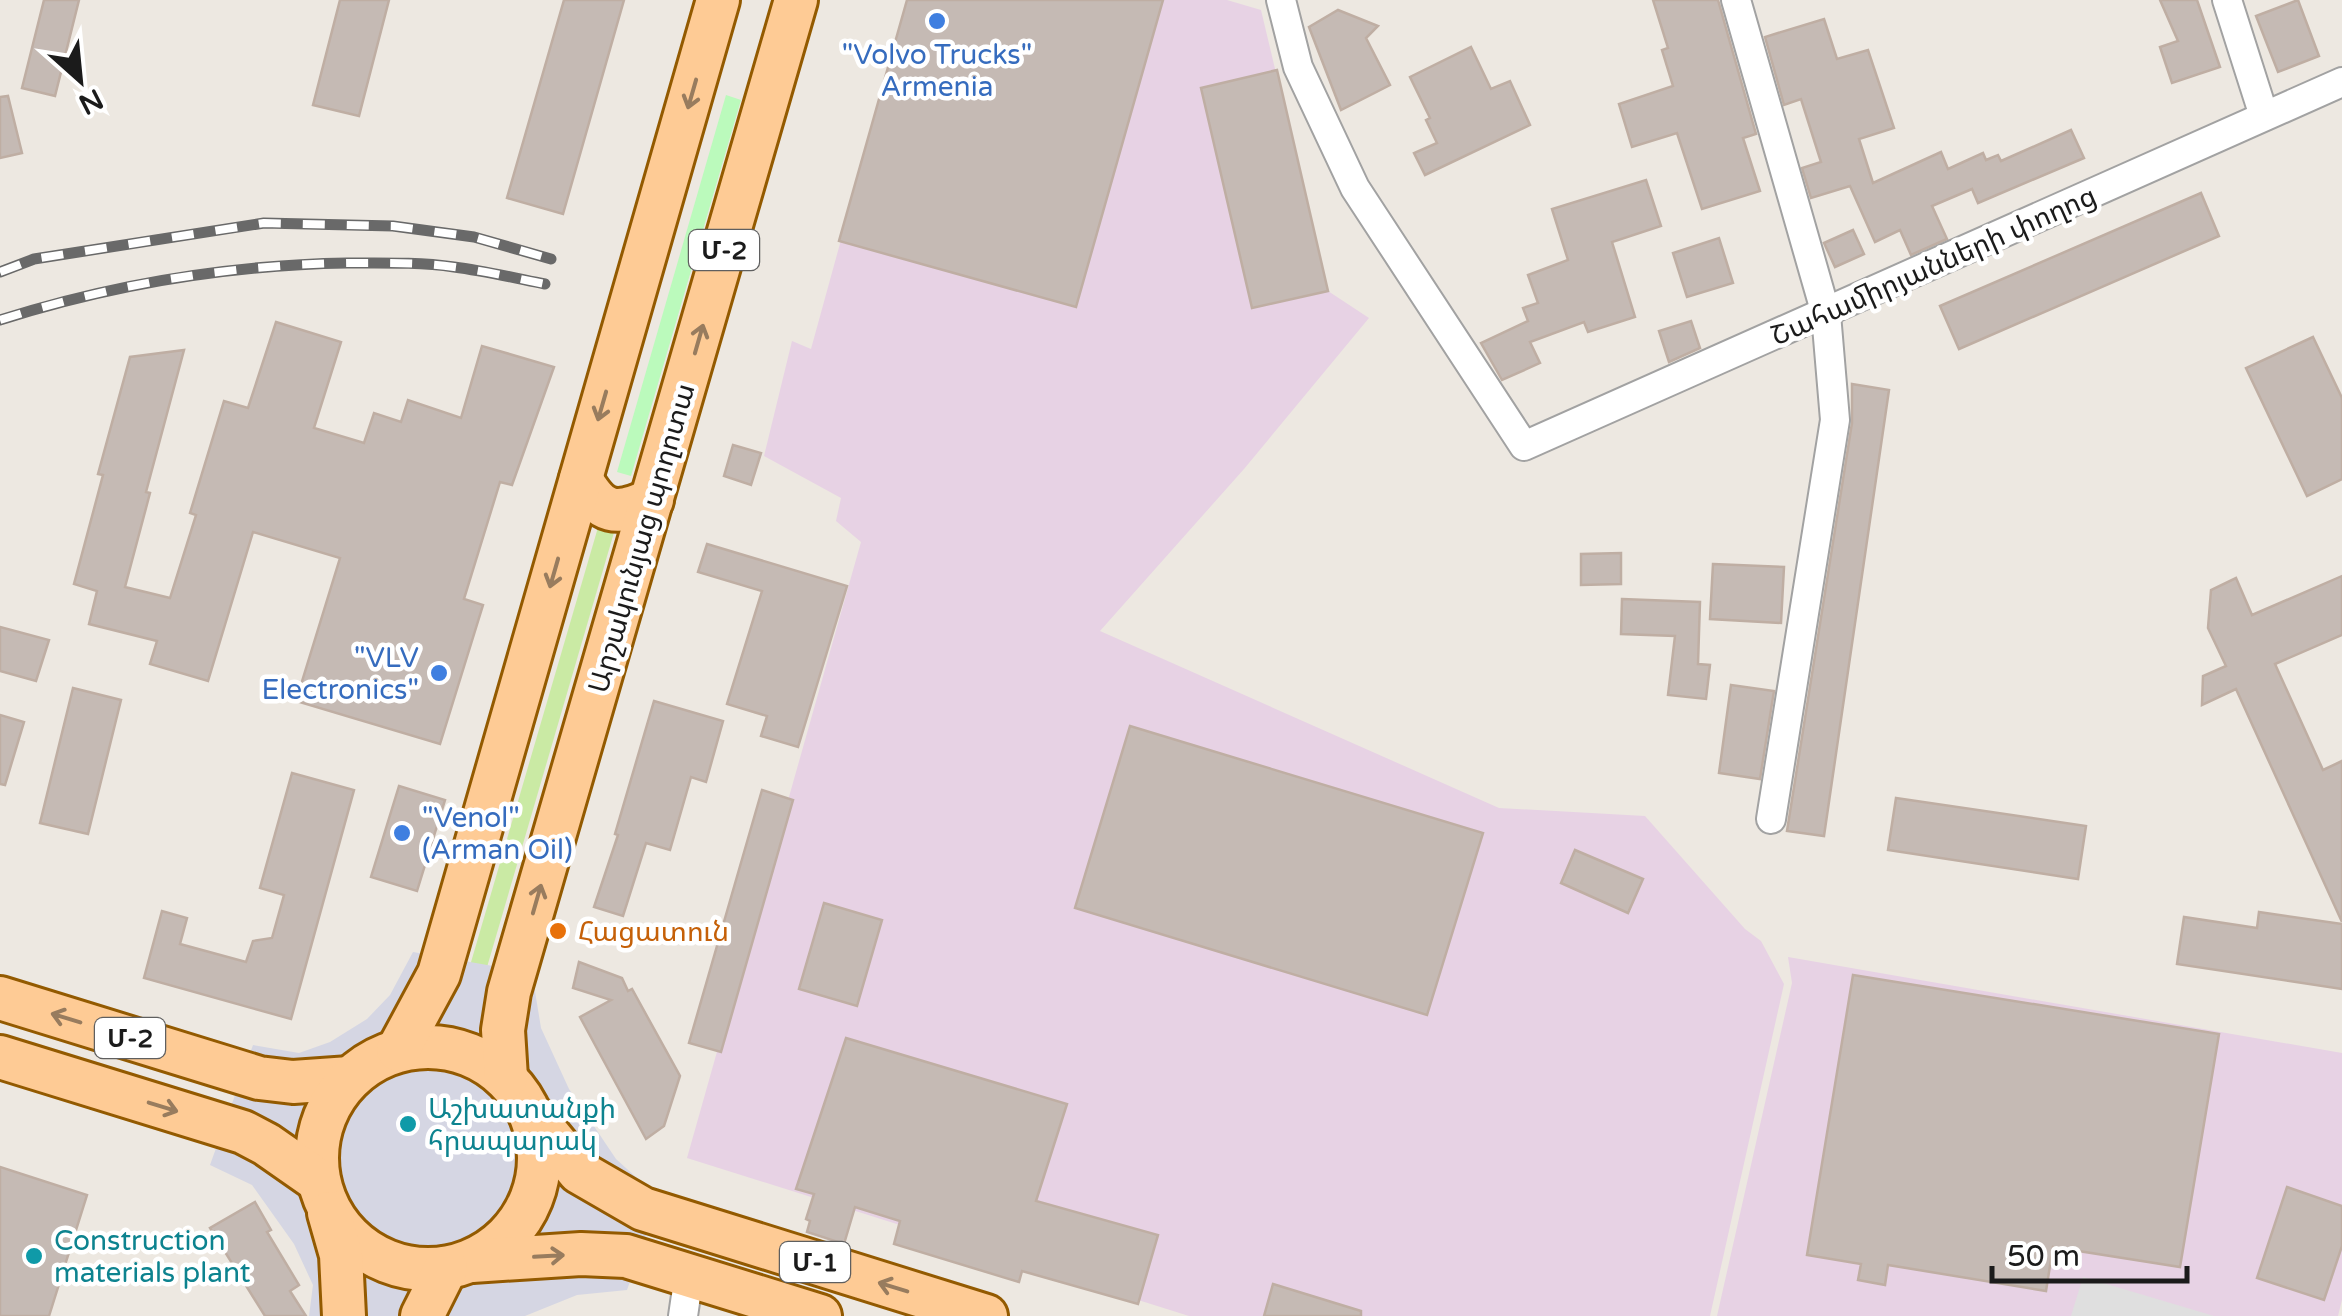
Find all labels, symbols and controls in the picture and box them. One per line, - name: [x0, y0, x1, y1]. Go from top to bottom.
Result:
- marker: "Volvo Trucks" Armenia: [926, 10, 948, 32]
- north arrow: [30, 30, 130, 130]
- place label: "Volvo Trucks" Armenia: [842, 38, 1032, 104]
- one-way arrow: [681, 78, 700, 109]
- text: N: [73, 81, 109, 122]
- street label: Շահամիրյանների փողոց: [1765, 179, 2101, 353]
- road number: Մ-2: [689, 230, 759, 270]
- one-way arrow: [690, 324, 709, 355]
- street label: Արշակունյաց պողոտա: [581, 380, 702, 697]
- one-way arrow: [592, 390, 610, 422]
- one-way arrow: [544, 556, 562, 588]
- place label: "VLV Electronics": [261, 641, 419, 707]
- marker: "VLV Electronics": [428, 662, 450, 684]
- place label: "Venol" (Arman Oil): [422, 801, 573, 867]
- marker: "Venol" (Arman Oil): [391, 822, 413, 844]
- one-way arrow: [529, 883, 547, 915]
- place label: Հացատուն: [578, 915, 729, 949]
- marker: Հացատուն: [547, 920, 569, 942]
- one-way arrow: [50, 1008, 82, 1026]
- road number: Մ-2: [95, 1018, 165, 1058]
- place label: Աշխատանքի հրապարակ: [428, 1092, 616, 1158]
- one-way arrow: [146, 1099, 178, 1117]
- marker: Աշխատանքի հրապարակ: [397, 1113, 419, 1135]
- scale bar: [1992, 1221, 2187, 1283]
- place label: Construction materials plant: [54, 1224, 251, 1290]
- text: 50 m: [2007, 1238, 2080, 1275]
- road number: Մ-1: [780, 1242, 850, 1282]
- marker: Construction materials plant: [23, 1245, 45, 1267]
- one-way arrow: [532, 1246, 564, 1265]
- one-way arrow: [878, 1277, 910, 1295]

